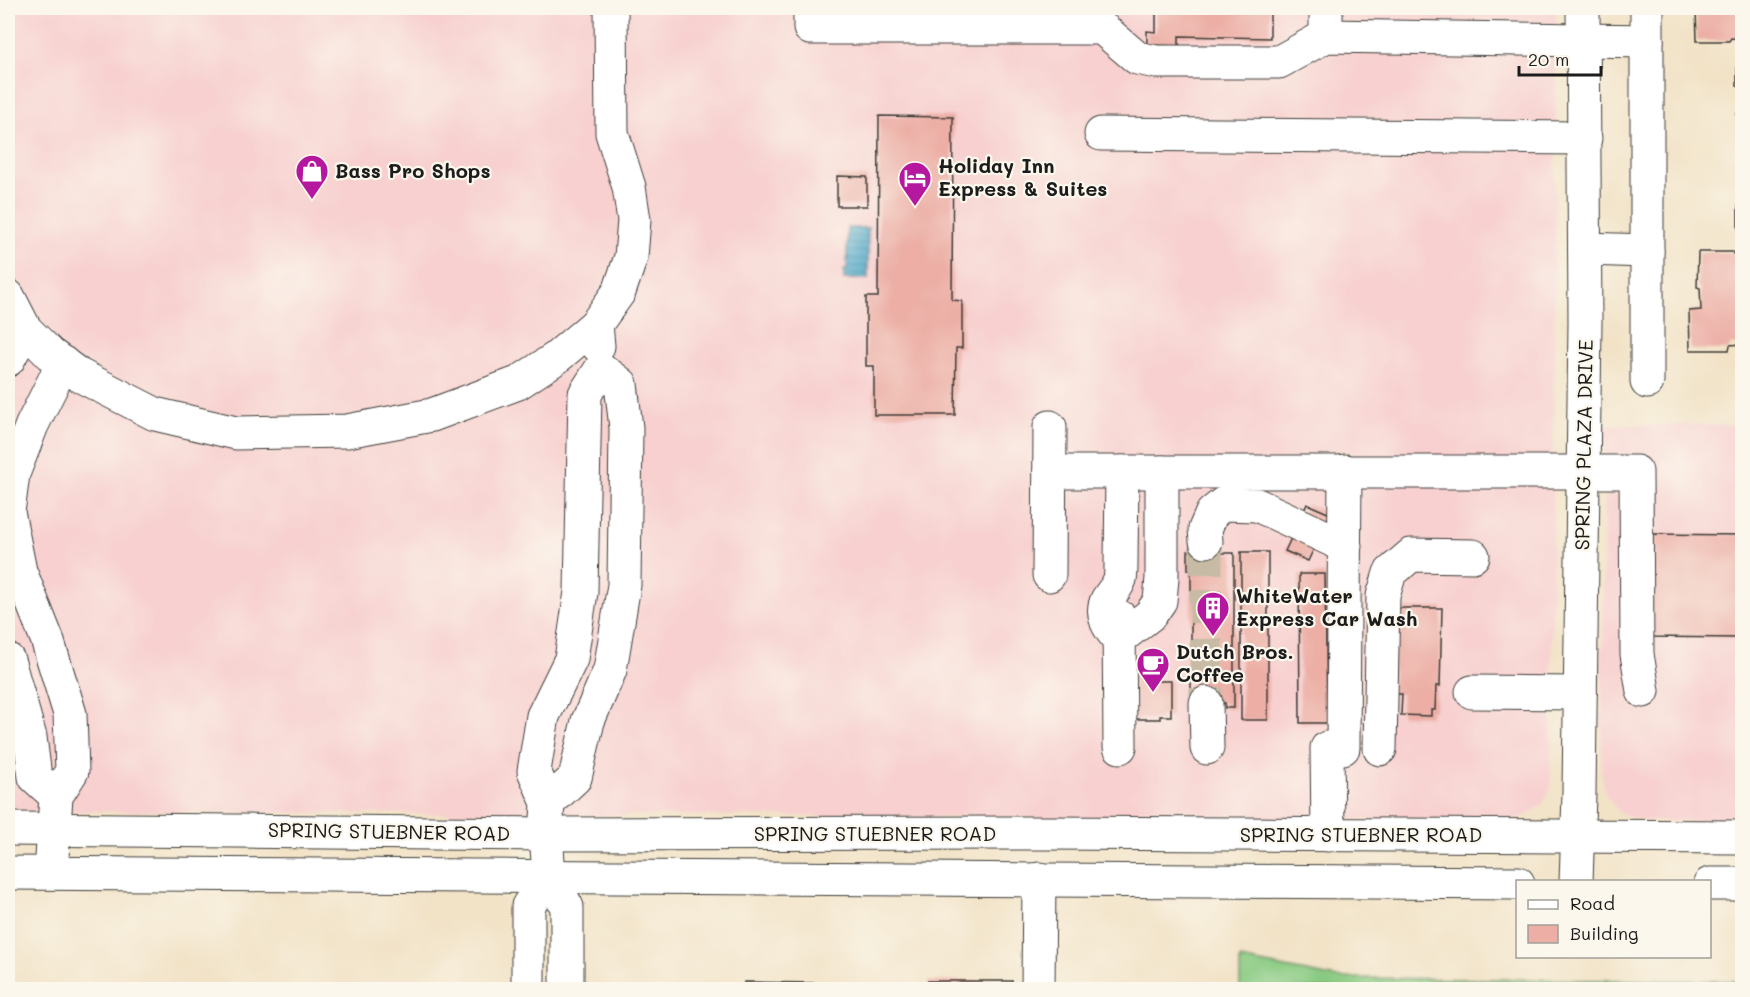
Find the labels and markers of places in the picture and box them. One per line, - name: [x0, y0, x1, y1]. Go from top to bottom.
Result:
- place label: Holiday Inn Express & Suites: [938, 152, 1107, 201]
- shop icon: Bass Pro Shops: [294, 153, 330, 200]
- place label: Bass Pro Shops: [335, 157, 491, 183]
- hotel icon: Holiday Inn Express & Suites: [897, 160, 933, 207]
- place label: WhiteWater Express Car Wash: [1236, 582, 1417, 631]
- building icon: WhiteWater Express Car Wash: [1195, 590, 1231, 637]
- place label: Dutch Bros. Coffee: [1176, 638, 1294, 687]
- cafe icon: Dutch Bros. Coffee: [1135, 646, 1171, 693]

